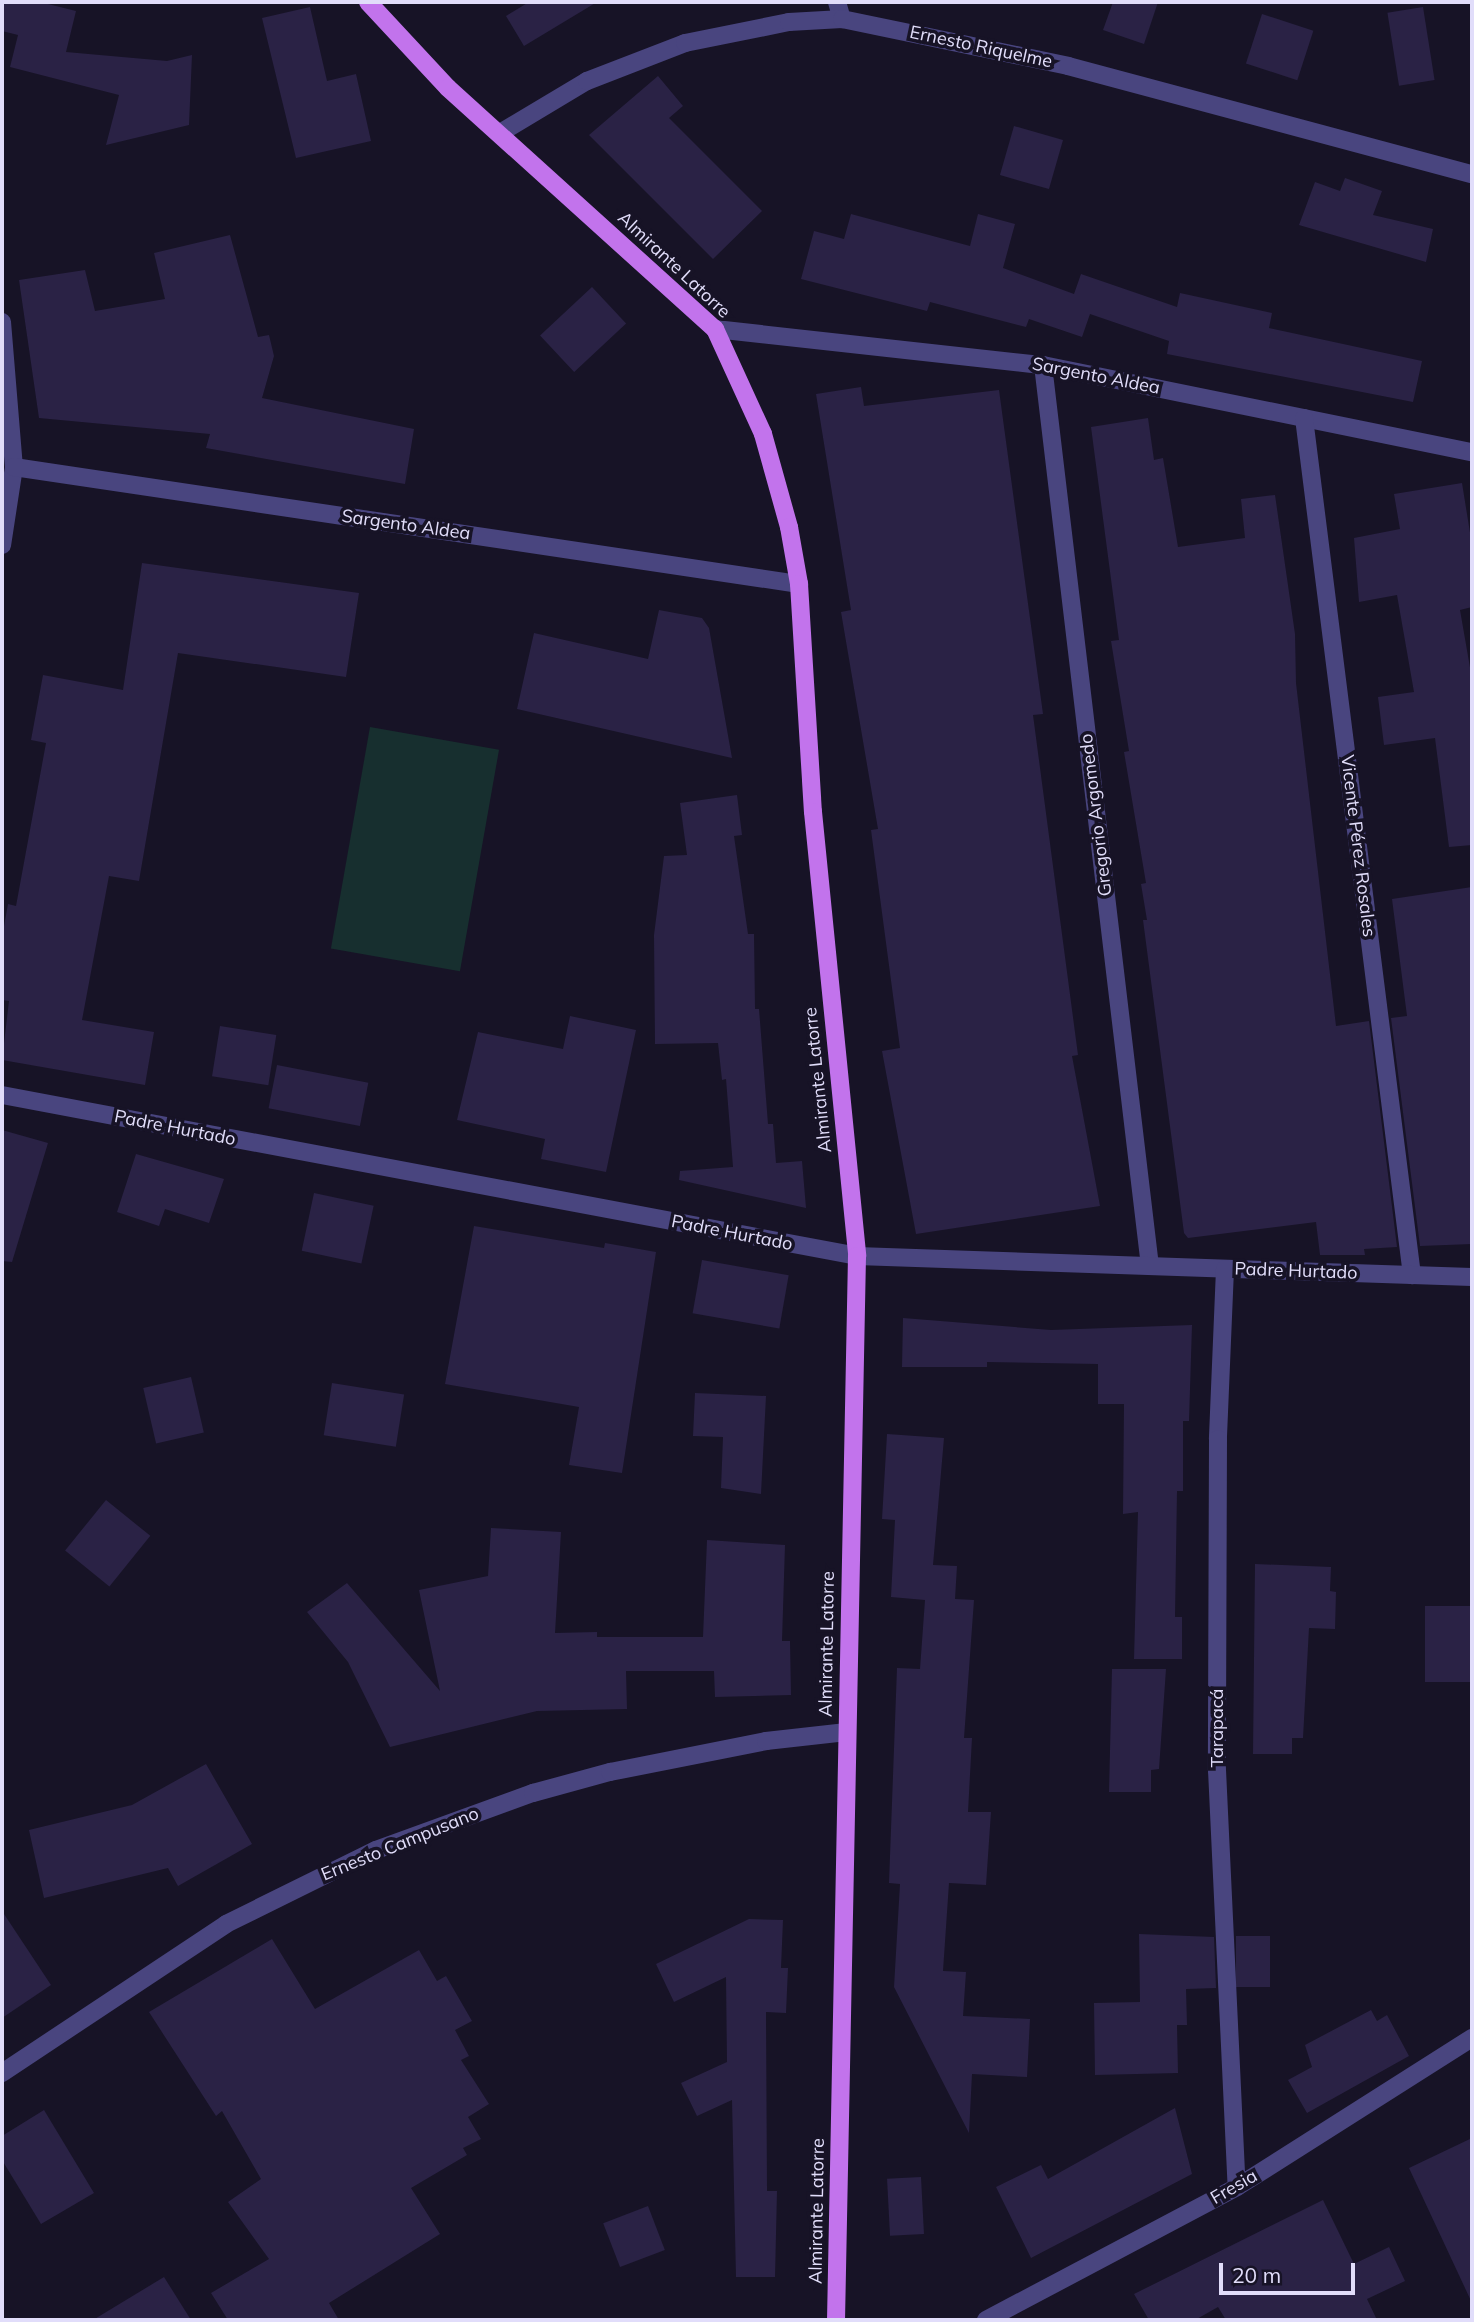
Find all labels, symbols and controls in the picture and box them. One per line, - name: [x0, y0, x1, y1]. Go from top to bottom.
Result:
- street label: Ernesto Riquelme: [908, 21, 1054, 73]
- street label: Almirante Latorre: [613, 207, 735, 323]
- street label: Sargento Aldea: [1030, 353, 1162, 399]
- street label: Sargento Aldea: [340, 505, 472, 545]
- street label: Gregorio Argomedo: [1075, 732, 1117, 898]
- street label: Vicente Pérez Rosales: [1336, 754, 1380, 938]
- street label: Almirante Latorre: [800, 1006, 836, 1154]
- street label: Padre Hurtado: [112, 1106, 238, 1150]
- street label: Padre Hurtado: [669, 1211, 795, 1255]
- street label: Padre Hurtado: [1234, 1258, 1358, 1284]
- street label: Almirante Latorre: [815, 1571, 839, 1717]
- street label: Tarapacá: [1206, 1689, 1228, 1767]
- street label: Ernesto Campusano: [318, 1803, 482, 1885]
- street label: Almirante Latorre: [805, 2138, 829, 2284]
- street label: Fresia: [1207, 2165, 1261, 2209]
- scale bar: [1222, 2248, 1358, 2292]
- text: 20 m: [1232, 2262, 1281, 2288]

